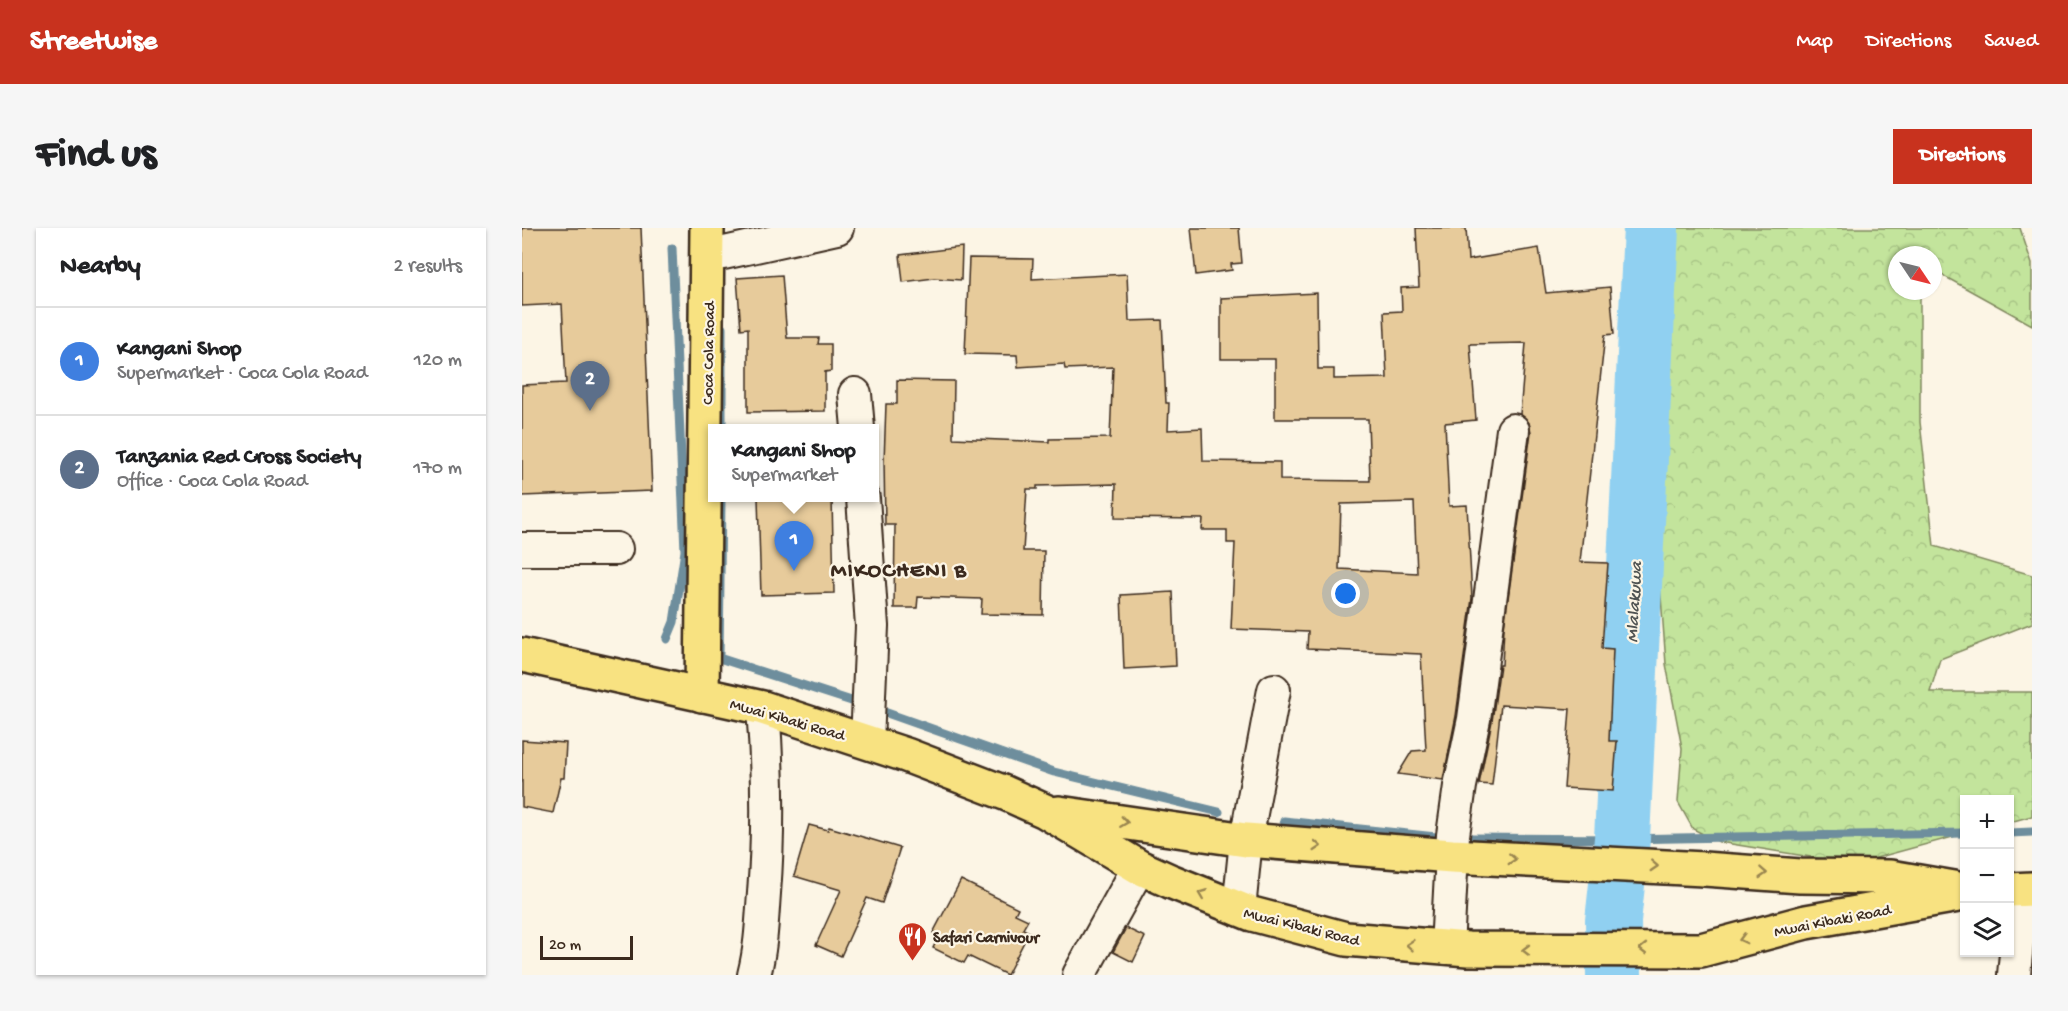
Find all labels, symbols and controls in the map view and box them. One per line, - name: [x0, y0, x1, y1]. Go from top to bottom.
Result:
- text: Streetwise: [30, 26, 157, 59]
- text: Map: [1796, 30, 1833, 55]
- text: Directions: [1866, 30, 1951, 55]
- text: Saved: [1984, 30, 2038, 55]
- button: Directions: [1893, 129, 2032, 184]
- text: Find us: [36, 132, 156, 181]
- north arrow: [1888, 246, 1942, 300]
- text: Nearby: [60, 252, 141, 283]
- text: 2 results: [393, 256, 462, 279]
- street label: Coca Cola Road: [700, 300, 721, 405]
- text: Kangani Shop: [117, 337, 241, 363]
- text: 1: [75, 350, 84, 373]
- text: 120 m: [414, 350, 462, 373]
- pin: 2: [570, 362, 610, 411]
- text: Supermarket · Coca Cola Road: [117, 363, 367, 386]
- popup: [708, 424, 879, 502]
- text: Kangani Shop: [731, 439, 856, 465]
- text: Tanzania Red Cross Society: [117, 445, 361, 471]
- text: 2: [75, 458, 84, 481]
- text: 170 m: [413, 458, 462, 481]
- text: Supermarket: [731, 465, 837, 488]
- text: Office · Coca Cola Road: [117, 471, 308, 494]
- pin: 1: [774, 522, 814, 571]
- district label: MIKOCHENI B: [831, 559, 968, 585]
- water label: Mlalakuwa: [1623, 560, 1648, 643]
- your location: [1331, 579, 1360, 608]
- street label: Mwai Kibaki Road: [727, 696, 848, 747]
- map controls: [1960, 795, 2014, 957]
- button: +: [1960, 795, 2014, 849]
- one-way arrow: [1119, 816, 1128, 828]
- one-way arrow: [1313, 839, 1322, 852]
- button: −: [1960, 849, 2014, 903]
- one-way arrow: [1507, 852, 1516, 865]
- one-way arrow: [1649, 859, 1658, 872]
- one-way arrow: [1758, 866, 1767, 879]
- one-way arrow: [1197, 889, 1208, 901]
- street label: Mwai Kibaki Road: [1773, 901, 1894, 943]
- button: layers: [1960, 903, 2014, 957]
- street label: Mwai Kibaki Road: [1241, 905, 1363, 952]
- restaurant icon: Safari Carnivour: [896, 920, 928, 962]
- place label: Safari Carnivour: [933, 929, 1041, 949]
- one-way arrow: [1738, 931, 1748, 944]
- scale bar: [540, 933, 633, 960]
- text: 20 m: [549, 937, 581, 956]
- one-way arrow: [1406, 939, 1415, 952]
- one-way arrow: [1638, 943, 1647, 955]
- one-way arrow: [1521, 944, 1530, 956]

